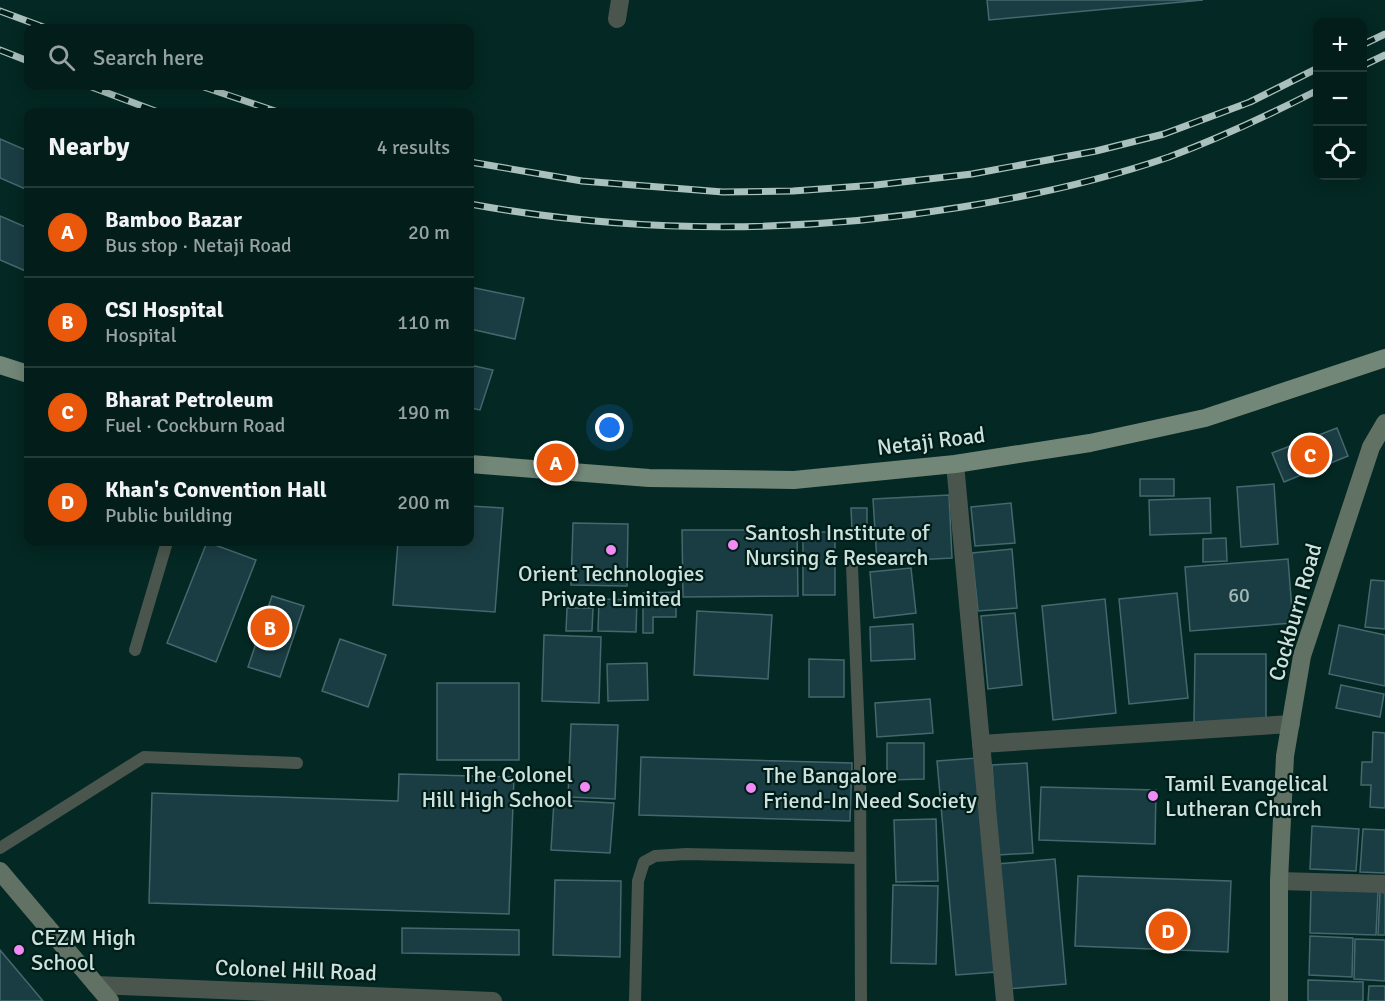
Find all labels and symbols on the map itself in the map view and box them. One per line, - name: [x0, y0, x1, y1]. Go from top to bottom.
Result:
- your location: [595, 413, 624, 442]
- street label: Netaji Road: [875, 421, 987, 461]
- pin: C: [1290, 432, 1330, 478]
- pin: A: [536, 440, 576, 486]
- place label: Santosh Institute of Nursing & Research: [745, 519, 931, 571]
- marker: Santosh Institute of Nursing & Research: [726, 538, 740, 552]
- street label: Cockburn Road: [1263, 540, 1327, 684]
- marker: Orient Technologies Private Limited: [604, 543, 618, 557]
- place label: Orient Technologies Private Limited: [518, 560, 704, 612]
- house number: 60: [1228, 583, 1250, 608]
- pin: B: [250, 606, 290, 650]
- place label: The Colonel Hill High School: [422, 761, 573, 813]
- place label: The Bangalore Friend-In Need Society: [763, 762, 978, 814]
- place label: Tamil Evangelical Lutheran Church: [1165, 770, 1328, 822]
- marker: The Colonel Hill High School: [578, 780, 592, 794]
- marker: The Bangalore Friend-In Need Society: [744, 781, 758, 795]
- marker: Tamil Evangelical Lutheran Church: [1146, 789, 1160, 803]
- pin: D: [1148, 908, 1188, 954]
- place label: CEZM High School: [31, 924, 136, 976]
- marker: CEZM High School: [12, 943, 26, 957]
- street label: Colonel Hill Road: [215, 954, 377, 986]

